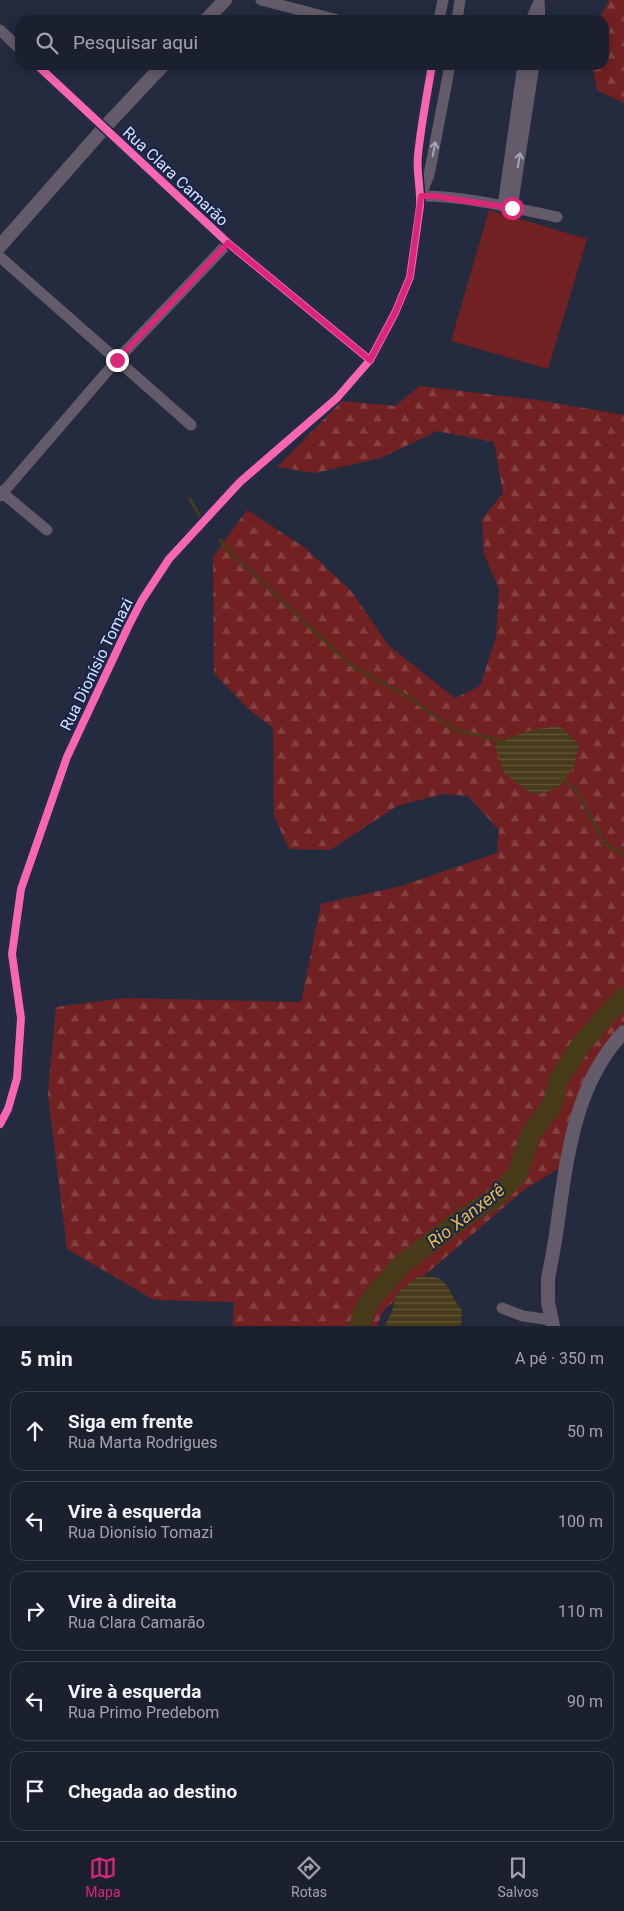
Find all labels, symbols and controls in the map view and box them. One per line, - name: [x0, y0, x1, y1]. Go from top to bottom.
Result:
- search box: [15, 15, 609, 70]
- icon: search: [33, 29, 61, 57]
- text: Pesquisar aqui: [73, 31, 198, 54]
- street label: Rua Clara Camarão: [119, 123, 232, 230]
- one-way arrow: [430, 142, 440, 158]
- one-way arrow: [515, 152, 525, 168]
- route start: [501, 197, 524, 220]
- route end: [106, 349, 129, 372]
- street label: Rua Dionísio Tomazi: [56, 595, 137, 734]
- water label: Rio Xanxerê: [423, 1179, 508, 1252]
- text: 5 min: [20, 1347, 73, 1371]
- text: A pé · 350 m: [515, 1349, 604, 1368]
- text: Siga em frente: [68, 1410, 193, 1433]
- icon: ahead: [21, 1417, 49, 1445]
- text: 50 m: [567, 1422, 603, 1441]
- text: Rua Marta Rodrigues: [68, 1433, 218, 1452]
- text: Vire à esquerda: [68, 1500, 201, 1523]
- icon: left: [21, 1507, 49, 1535]
- text: 100 m: [558, 1512, 603, 1531]
- text: Rua Dionísio Tomazi: [68, 1523, 213, 1542]
- text: Vire à direita: [68, 1590, 177, 1613]
- icon: right: [21, 1597, 49, 1625]
- text: 110 m: [558, 1602, 603, 1621]
- text: Rua Clara Camarão: [68, 1613, 205, 1632]
- text: Vire à esquerda: [68, 1680, 201, 1703]
- icon: left: [21, 1687, 49, 1715]
- text: 90 m: [567, 1692, 603, 1711]
- text: Rua Primo Predebom: [68, 1703, 219, 1722]
- icon: arrive: [21, 1777, 49, 1805]
- text: Chegada ao destino: [68, 1780, 237, 1803]
- tab: Mapa: [85, 1854, 121, 1900]
- tab: Rotas: [291, 1854, 327, 1900]
- tab: Salvos: [498, 1854, 539, 1900]

